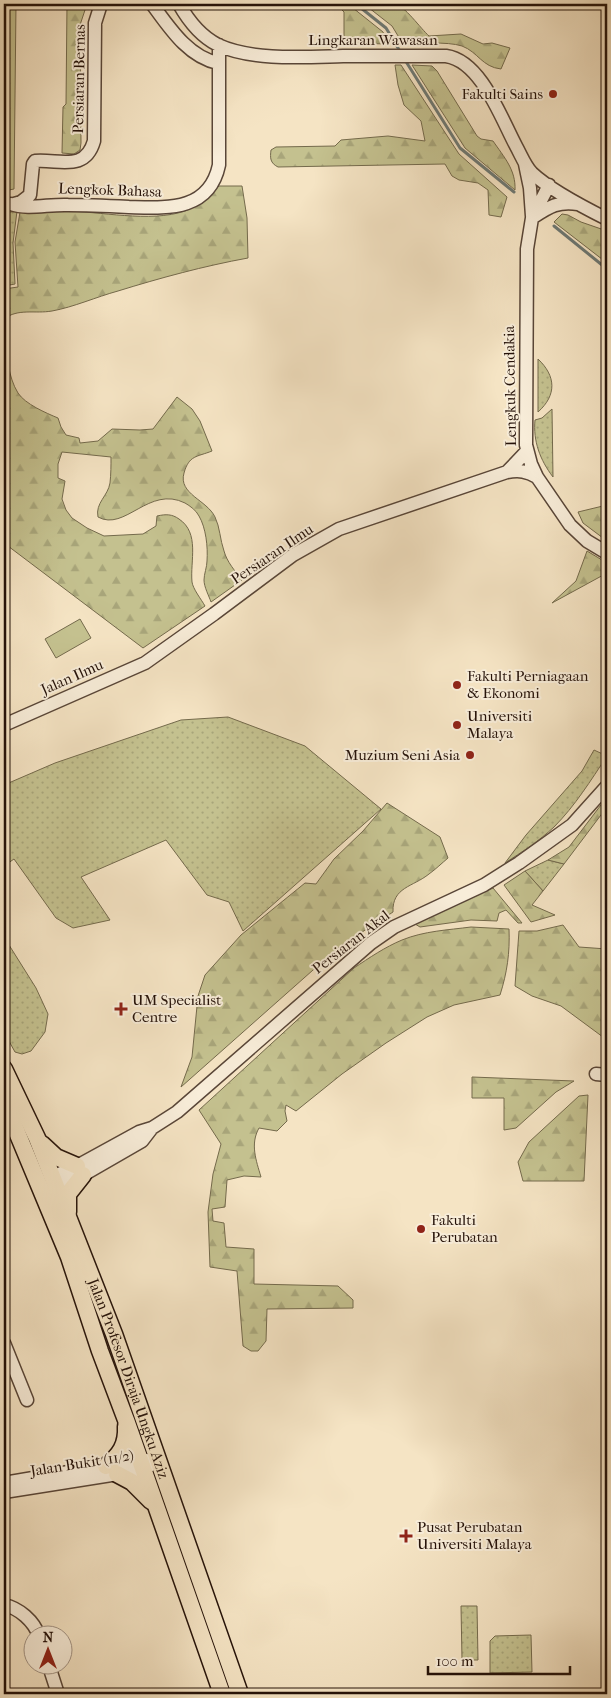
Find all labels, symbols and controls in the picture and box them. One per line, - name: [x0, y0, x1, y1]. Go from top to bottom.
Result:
- street label: Persiaran Bernas: [69, 24, 89, 134]
- street label: Lingkaran Wawasan: [308, 31, 438, 49]
- place label: Fakulti Sains: [461, 85, 543, 103]
- marker: Fakulti Sains: [547, 88, 559, 100]
- street label: Lengkok Bahasa: [58, 179, 163, 201]
- street label: Lengkuk Cendakia: [500, 324, 520, 447]
- street label: Persiaran Ilmu: [227, 520, 317, 588]
- street label: Jalan Ilmu: [37, 655, 106, 699]
- place label: Fakulti Perniagaan & Ekonomi: [467, 667, 589, 702]
- marker: Fakulti Perniagaan & Ekonomi: [451, 679, 463, 691]
- place label: Universiti Malaya: [467, 707, 533, 742]
- marker: Universiti Malaya: [451, 719, 463, 731]
- place label: Muzium Seni Asia: [345, 746, 461, 764]
- marker: Muzium Seni Asia: [464, 749, 476, 761]
- street label: Persiaran Akal: [309, 906, 393, 978]
- place label: UM Specialist Centre: [132, 991, 222, 1026]
- marker: UM Specialist Centre: [114, 1002, 128, 1016]
- place label: Fakulti Perubatan: [431, 1211, 498, 1246]
- marker: Fakulti Perubatan: [415, 1223, 427, 1235]
- street label: Jalan Profesor Diraja Ungku Aziz: [84, 1275, 173, 1481]
- street label: Jalan Bukit (11/2): [28, 1446, 135, 1480]
- place label: Pusat Perubatan Universiti Malaya: [417, 1518, 533, 1553]
- marker: Pusat Perubatan Universiti Malaya: [399, 1529, 413, 1543]
- north arrow: [22, 1626, 72, 1676]
- text: N: [43, 1629, 54, 1646]
- scale bar: [428, 1643, 571, 1675]
- text: 100 m: [436, 1652, 474, 1670]

